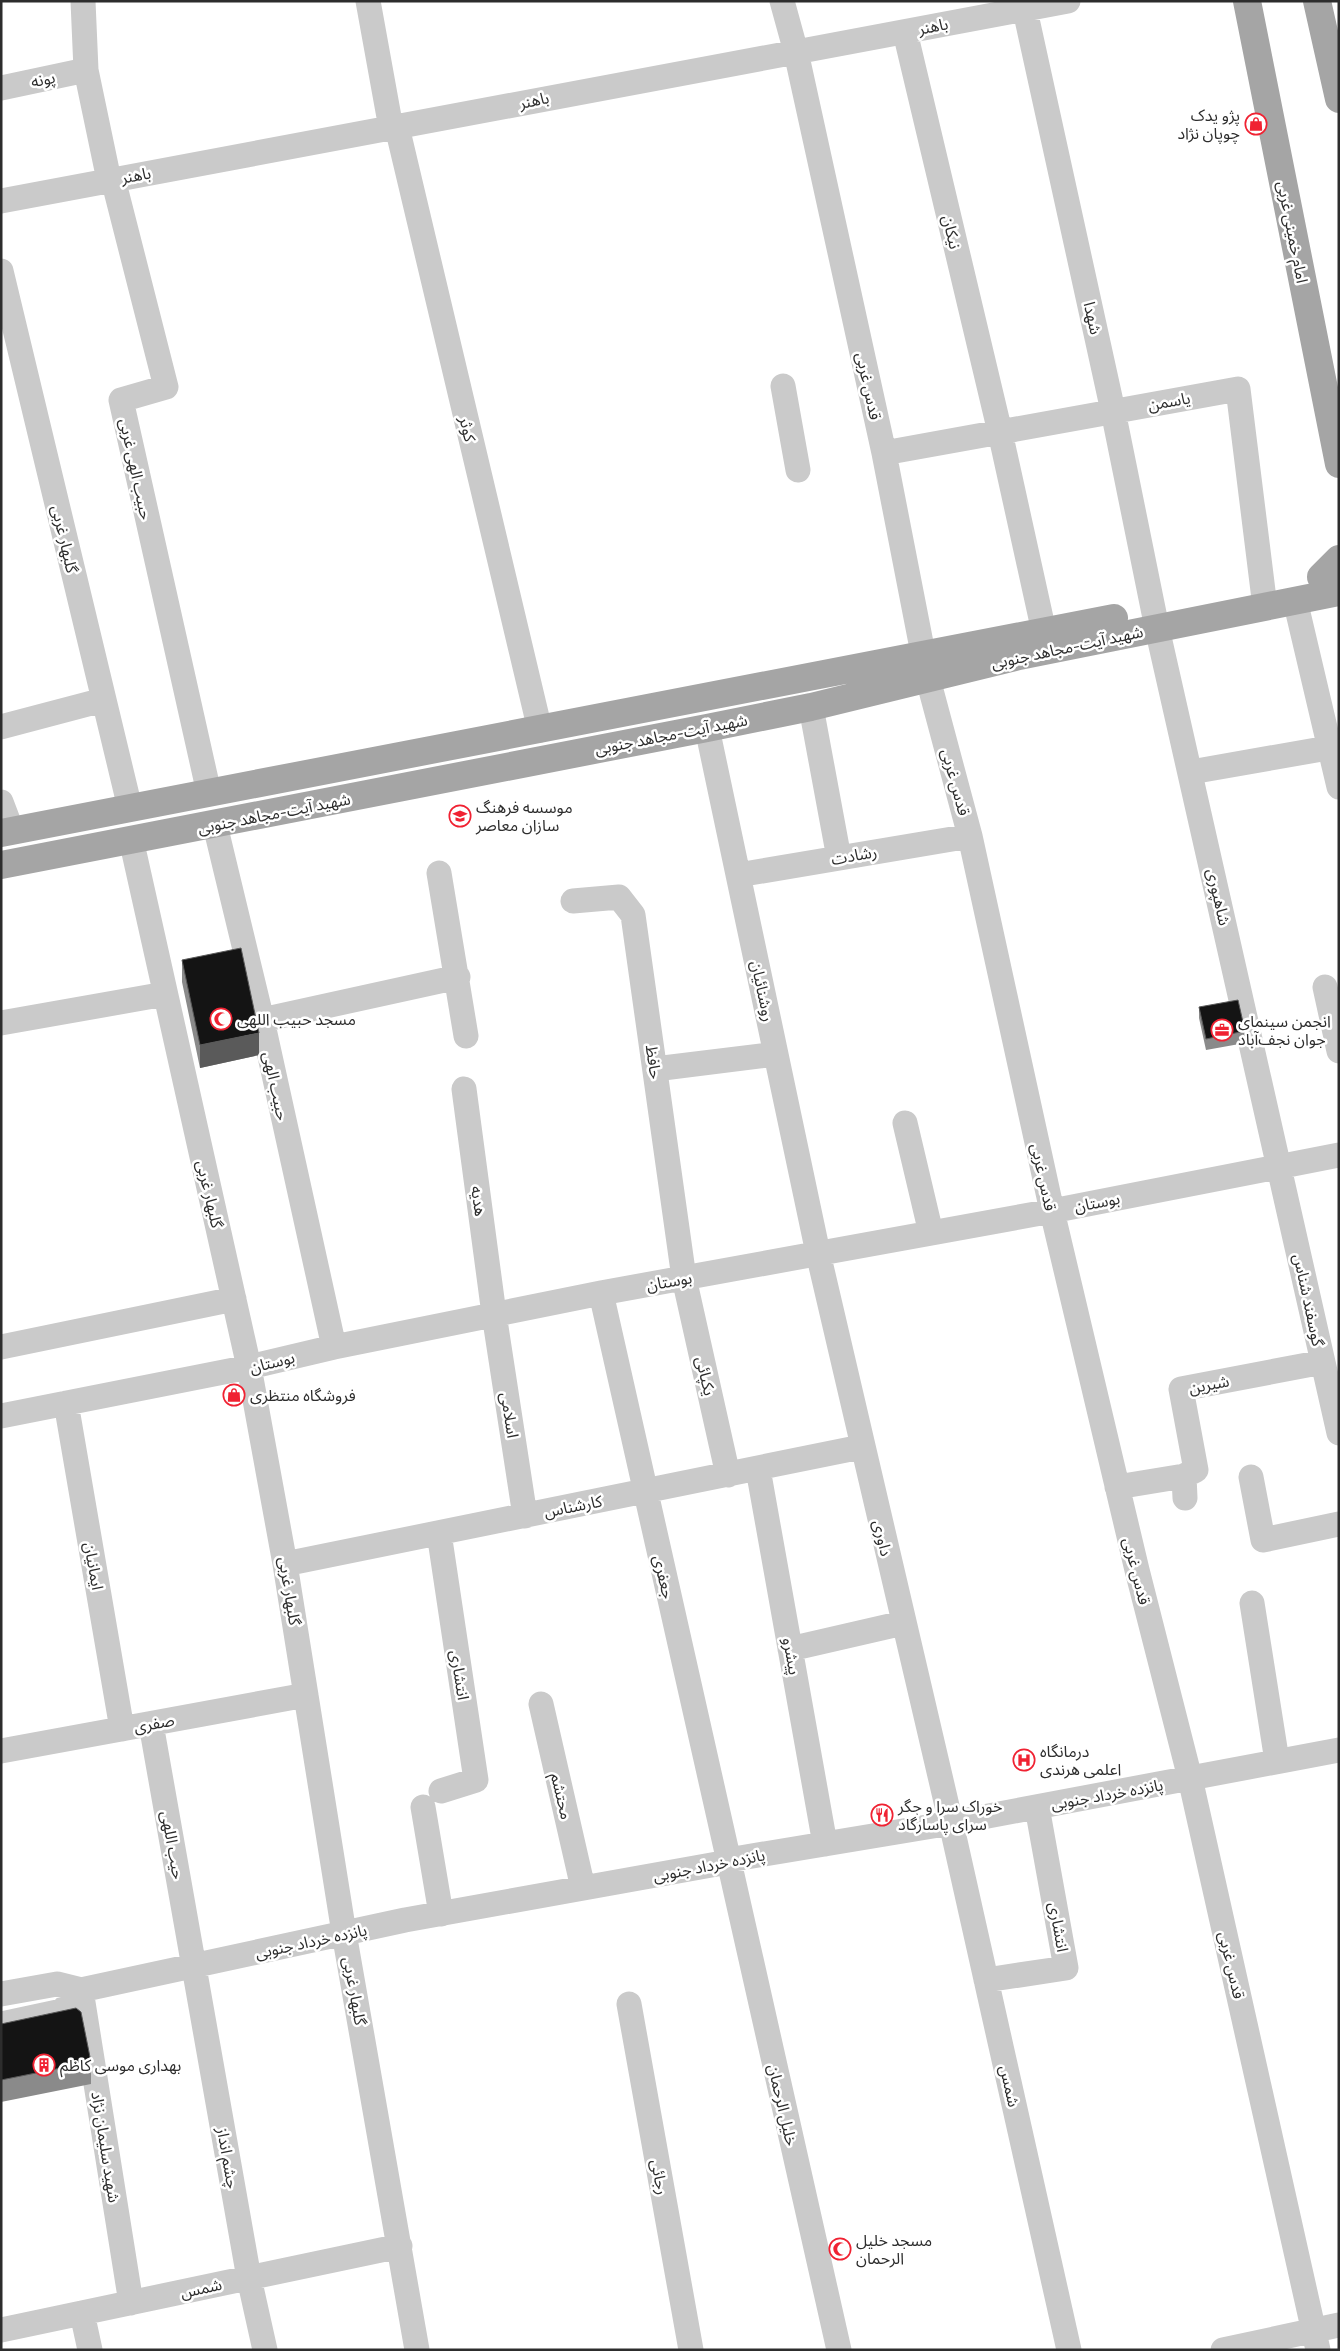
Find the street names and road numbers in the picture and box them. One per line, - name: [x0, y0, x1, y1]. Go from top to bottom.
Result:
- street label: باهنر: [915, 13, 950, 39]
- street label: پونه: [29, 67, 57, 92]
- street label: باهنر: [516, 87, 551, 113]
- street label: باهنر: [119, 163, 152, 188]
- street label: امام خمینی غربی: [1270, 179, 1313, 285]
- street label: نیکان: [938, 213, 966, 251]
- street label: شهدا: [1080, 300, 1106, 336]
- street label: قدس غربی: [852, 350, 886, 422]
- street label: یاسمن: [1146, 387, 1192, 415]
- street label: کوثر: [455, 413, 481, 444]
- street label: حبیب الهی غربی: [115, 416, 157, 522]
- street label: گلبهار غربی: [47, 503, 83, 575]
- street label: شهید آیت-مجاهد جنوبی: [989, 621, 1145, 673]
- street label: شهید آیت-مجاهد جنوبی: [593, 709, 749, 759]
- street label: قدس غربی: [937, 746, 975, 818]
- street label: شهید آیت-مجاهد جنوبی: [196, 788, 352, 838]
- street label: رشادت: [830, 841, 878, 869]
- street label: شاهپوری: [1202, 867, 1235, 928]
- street label: روشنائیان: [747, 959, 779, 1023]
- street label: حافظ: [643, 1044, 666, 1080]
- street label: حبیب الهی: [259, 1050, 293, 1122]
- street label: قدس غربی: [1027, 1141, 1061, 1213]
- street label: گلبهار غربی: [192, 1158, 228, 1230]
- street label: هدیه: [468, 1185, 491, 1217]
- street label: بوستان: [1073, 1188, 1121, 1216]
- street label: گوسفند شناس: [1289, 1252, 1329, 1349]
- street label: بوستان: [645, 1267, 693, 1295]
- street label: بوستان: [247, 1347, 297, 1377]
- street label: یکپائی: [691, 1354, 720, 1398]
- street label: شیرین: [1187, 1370, 1231, 1398]
- street label: اسلامی: [497, 1391, 523, 1439]
- street label: کارشناس: [542, 1491, 604, 1521]
- street label: داوری: [869, 1518, 897, 1558]
- street label: قدس غربی: [1119, 1535, 1155, 1607]
- street label: ایمانیان: [80, 1540, 108, 1592]
- street label: جعفری: [649, 1553, 679, 1601]
- street label: گلبهار غربی: [275, 1555, 305, 1627]
- street label: پیشرو: [778, 1636, 805, 1677]
- street label: انتشاری: [446, 1649, 474, 1701]
- street label: صفری: [132, 1710, 176, 1736]
- street label: محتشم: [544, 1771, 577, 1822]
- street label: پانزده خرداد جنوبی: [1049, 1774, 1165, 1815]
- street label: حیب اللهی: [157, 1809, 189, 1881]
- street label: پانزده خرداد جنوبی: [651, 1844, 767, 1887]
- street label: انتشاری: [1045, 1900, 1073, 1954]
- street label: پانزده خرداد جنوبی: [253, 1919, 369, 1964]
- street label: قدس غربی: [1215, 1929, 1249, 2001]
- street label: گلبهار غربی: [339, 1955, 371, 2027]
- street label: خلیل الرحمان: [764, 2062, 802, 2148]
- street label: شمس: [996, 2063, 1024, 2109]
- street label: شهید سلیمان نژاد: [87, 2090, 125, 2204]
- street label: چشم انداز: [210, 2125, 243, 2191]
- street label: رجائی: [647, 2158, 673, 2196]
- street label: شمس: [178, 2274, 224, 2302]

